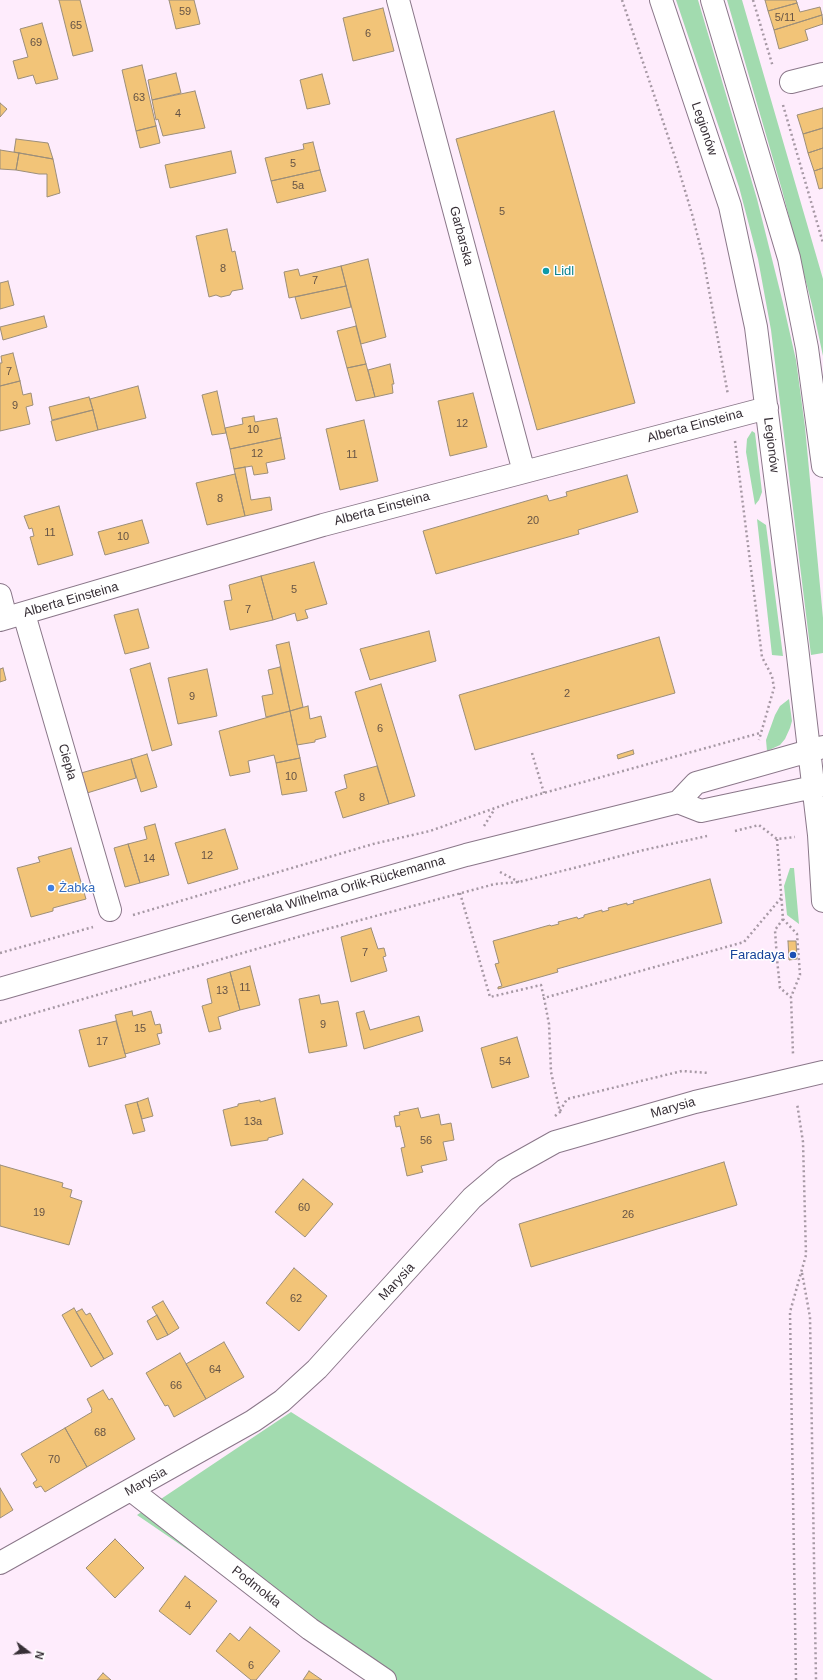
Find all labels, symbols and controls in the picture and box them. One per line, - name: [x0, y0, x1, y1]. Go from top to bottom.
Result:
- house number: 59: [179, 5, 191, 19]
- house number: 5/11: [775, 11, 795, 25]
- house number: 65: [70, 19, 82, 33]
- house number: 6: [365, 27, 371, 41]
- house number: 69: [30, 36, 42, 50]
- house number: 63: [133, 91, 145, 105]
- street label: Legionów: [688, 100, 720, 158]
- house number: 4: [175, 107, 181, 121]
- house number: 5: [290, 157, 296, 171]
- house number: 5a: [292, 179, 304, 193]
- street label: Garbarska: [446, 205, 476, 267]
- house number: 5: [499, 205, 505, 219]
- house number: 8: [220, 262, 226, 276]
- place label: Lidl: [554, 263, 574, 279]
- marker: Lidl: [541, 266, 551, 276]
- house number: 7: [312, 274, 318, 288]
- house number: 7: [6, 365, 12, 379]
- house number: 9: [12, 399, 18, 413]
- street label: Alberta Einsteina: [646, 406, 744, 446]
- street label: Legionów: [760, 416, 782, 474]
- house number: 12: [456, 417, 468, 431]
- house number: 10: [247, 423, 259, 437]
- house number: 12: [251, 447, 263, 461]
- house number: 11: [346, 448, 358, 462]
- street label: Alberta Einsteina: [333, 489, 431, 529]
- house number: 8: [217, 492, 223, 506]
- house number: 20: [527, 514, 539, 528]
- house number: 11: [44, 526, 56, 540]
- house number: 10: [117, 530, 129, 544]
- street label: Alberta Einsteina: [22, 579, 120, 621]
- house number: 5: [291, 583, 297, 597]
- house number: 7: [245, 603, 251, 617]
- house number: 2: [564, 687, 570, 701]
- house number: 9: [189, 690, 195, 704]
- house number: 6: [377, 722, 383, 736]
- street label: Ciepła: [54, 742, 80, 782]
- house number: 10: [285, 770, 297, 784]
- house number: 8: [359, 791, 365, 805]
- house number: 12: [201, 849, 213, 863]
- house number: 14: [143, 852, 155, 866]
- street label: Generała Wilhelma Orlik-Rückemanna: [229, 853, 447, 929]
- place label: Żabka: [59, 880, 95, 896]
- marker: Żabka: [46, 883, 56, 893]
- house number: 7: [362, 946, 368, 960]
- place label: Faradaya: [730, 947, 785, 963]
- marker: Faradaya: [788, 950, 798, 960]
- house number: 11: [239, 981, 251, 995]
- house number: 13: [216, 984, 228, 998]
- house number: 9: [320, 1018, 326, 1032]
- house number: 15: [134, 1022, 146, 1036]
- house number: 17: [96, 1035, 108, 1049]
- house number: 54: [499, 1055, 511, 1069]
- street label: Marysia: [649, 1094, 697, 1122]
- house number: 13a: [244, 1115, 262, 1129]
- house number: 56: [420, 1134, 432, 1148]
- house number: 60: [298, 1201, 310, 1215]
- house number: 19: [33, 1206, 45, 1220]
- house number: 26: [622, 1208, 634, 1222]
- street label: Marysia: [376, 1260, 418, 1304]
- house number: 62: [290, 1292, 302, 1306]
- house number: 64: [209, 1363, 221, 1377]
- house number: 66: [170, 1379, 182, 1393]
- house number: 68: [94, 1426, 106, 1440]
- house number: 70: [48, 1453, 60, 1467]
- street label: Marysia: [122, 1464, 170, 1500]
- street label: Podmokła: [228, 1563, 284, 1611]
- house number: 4: [185, 1599, 191, 1613]
- north arrow: [8, 1632, 48, 1672]
- text: N: [33, 1650, 46, 1661]
- house number: 6: [248, 1659, 254, 1673]

